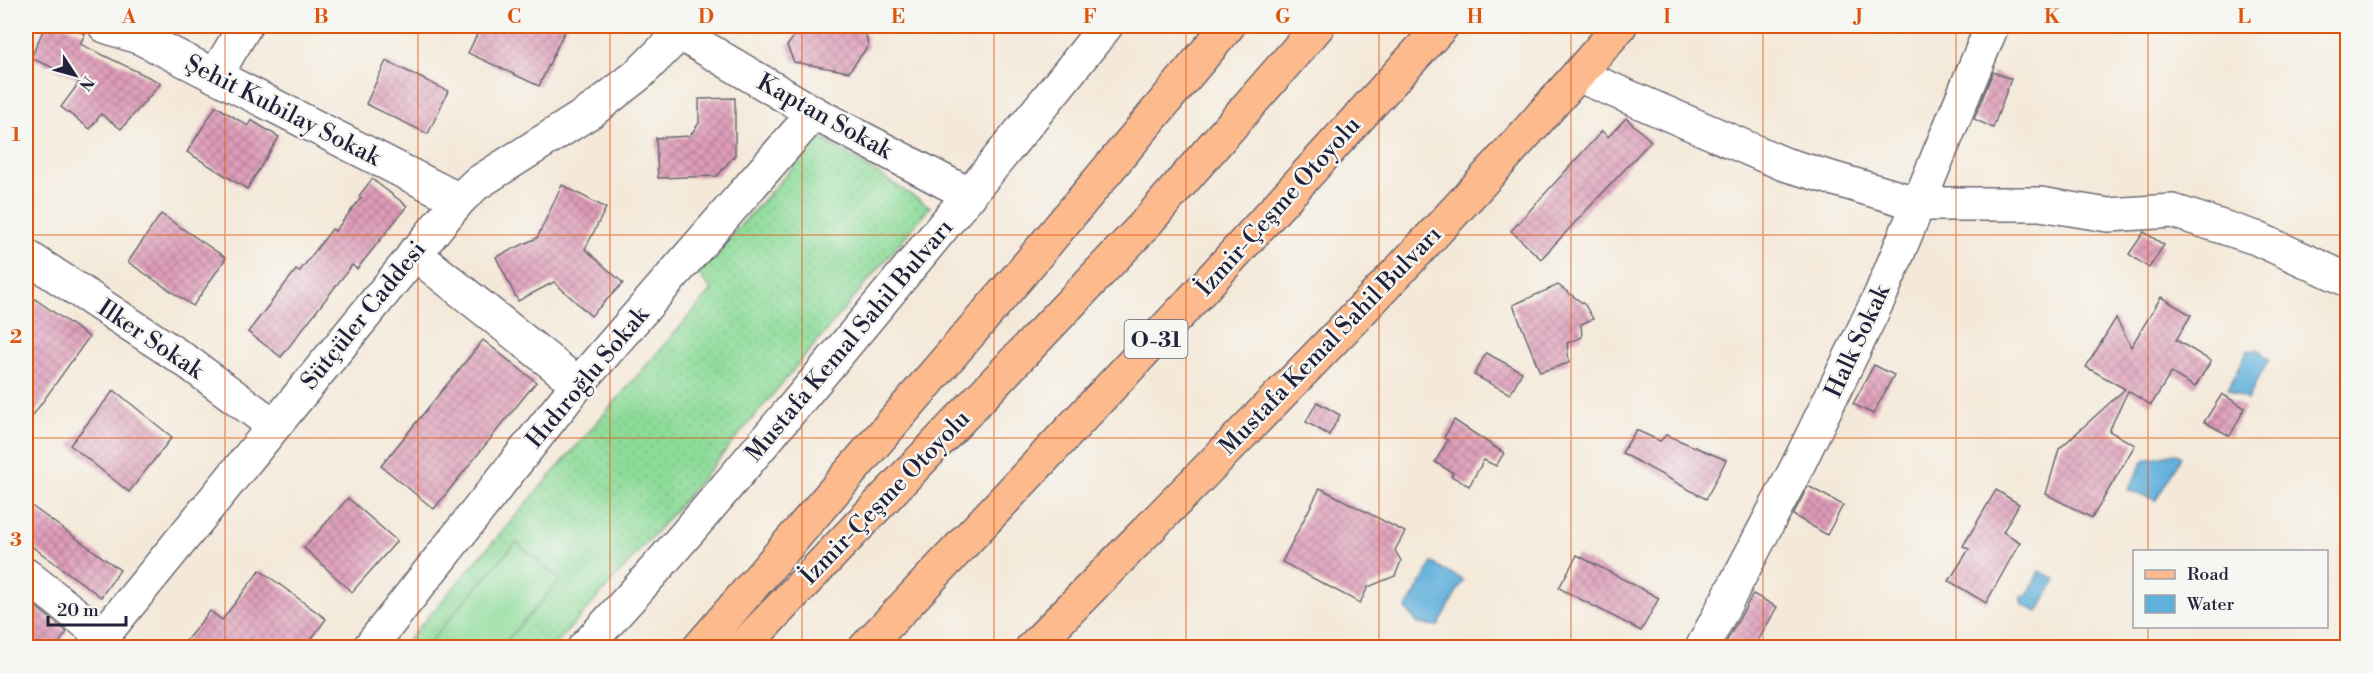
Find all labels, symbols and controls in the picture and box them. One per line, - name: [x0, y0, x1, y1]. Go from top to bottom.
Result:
- text: A: [121, 5, 137, 30]
- text: B: [313, 5, 329, 30]
- text: C: [507, 5, 521, 30]
- text: D: [698, 5, 714, 30]
- text: E: [891, 5, 905, 30]
- text: F: [1083, 5, 1097, 30]
- text: G: [1275, 5, 1291, 30]
- text: H: [1467, 5, 1484, 30]
- text: I: [1663, 5, 1671, 30]
- text: J: [1852, 5, 1863, 30]
- text: K: [2044, 5, 2061, 30]
- text: L: [2237, 5, 2251, 30]
- north arrow: [45, 45, 105, 105]
- street label: Şehit Kubilay Sokak: [180, 49, 387, 174]
- street label: Kaptan Sokak: [752, 67, 899, 167]
- text: N: [74, 72, 98, 95]
- street label: İzmir-Çeşme Otoyolu: [1190, 110, 1367, 303]
- text: 1: [11, 123, 21, 148]
- street label: Mustafa Kemal Sahil Bulvarı: [739, 213, 960, 468]
- street label: Mustafa Kemal Sahil Bulvarı: [1213, 220, 1448, 462]
- street label: Sütçüler Caddesi: [295, 235, 433, 396]
- street label: Halk Sokak: [1819, 279, 1898, 403]
- street label: Ilker Sokak: [92, 294, 210, 387]
- street label: Hıdıroğlu Sokak: [520, 300, 657, 455]
- road number: O-31: [1124, 320, 1188, 358]
- text: 2: [10, 325, 22, 350]
- street label: İzmir-Çeşme Otoyolu: [794, 403, 977, 591]
- text: 3: [10, 528, 22, 553]
- legend: [2133, 550, 2328, 628]
- text: Road: [2187, 563, 2230, 586]
- scale bar: [48, 589, 126, 627]
- text: Water: [2186, 593, 2235, 616]
- text: 20 m: [57, 599, 99, 622]

